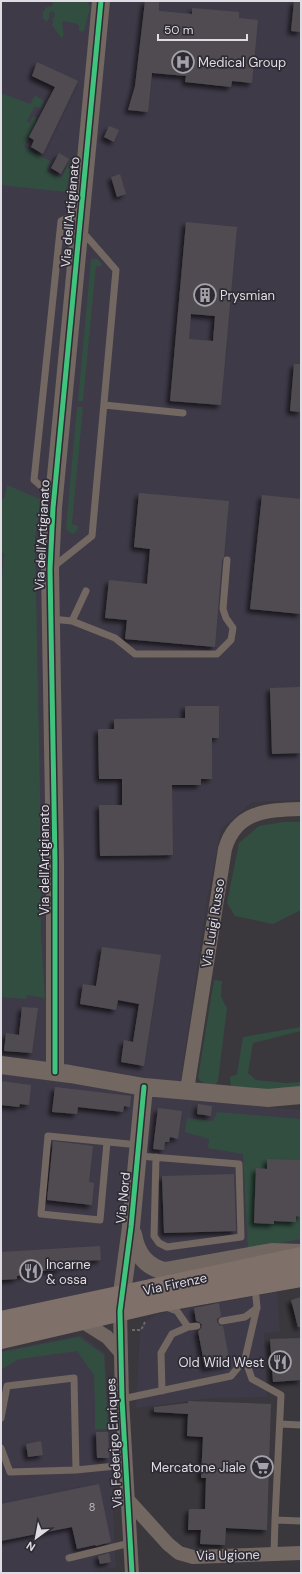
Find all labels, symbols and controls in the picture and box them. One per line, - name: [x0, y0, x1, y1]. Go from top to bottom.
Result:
- scale bar: [158, 16, 247, 42]
- text: 50 m: [164, 22, 193, 38]
- hospital icon: Medical Group: [170, 49, 196, 75]
- place label: Medical Group: [198, 54, 286, 71]
- street label: Via dell'Artigianato: [57, 156, 83, 268]
- building icon: Prysmian: [192, 282, 218, 308]
- place label: Prysmian: [220, 287, 275, 304]
- street label: Via dell'Artigianato: [31, 479, 53, 591]
- street label: Via dell'Artigianato: [36, 804, 53, 916]
- street label: Via Luigi Russo: [198, 877, 228, 969]
- street label: Via Nord: [112, 1171, 134, 1225]
- place label: Incarne & ossa: [46, 1256, 91, 1288]
- restaurant icon: Incarne & ossa: [18, 1258, 44, 1284]
- street label: Via Firenze: [141, 1269, 209, 1299]
- restaurant icon: Old Wild West: [267, 1349, 293, 1375]
- place label: Old Wild West: [179, 1354, 264, 1371]
- street label: Via Federigo Enriques: [102, 1377, 126, 1509]
- supermarket icon: Mercatone Jiale: [249, 1454, 275, 1480]
- place label: Mercatone Jiale: [151, 1459, 246, 1476]
- house number: 8: [89, 1500, 95, 1514]
- north arrow: [16, 1518, 56, 1558]
- text: N: [24, 1538, 38, 1555]
- street label: Via Ugione: [196, 1546, 260, 1564]

